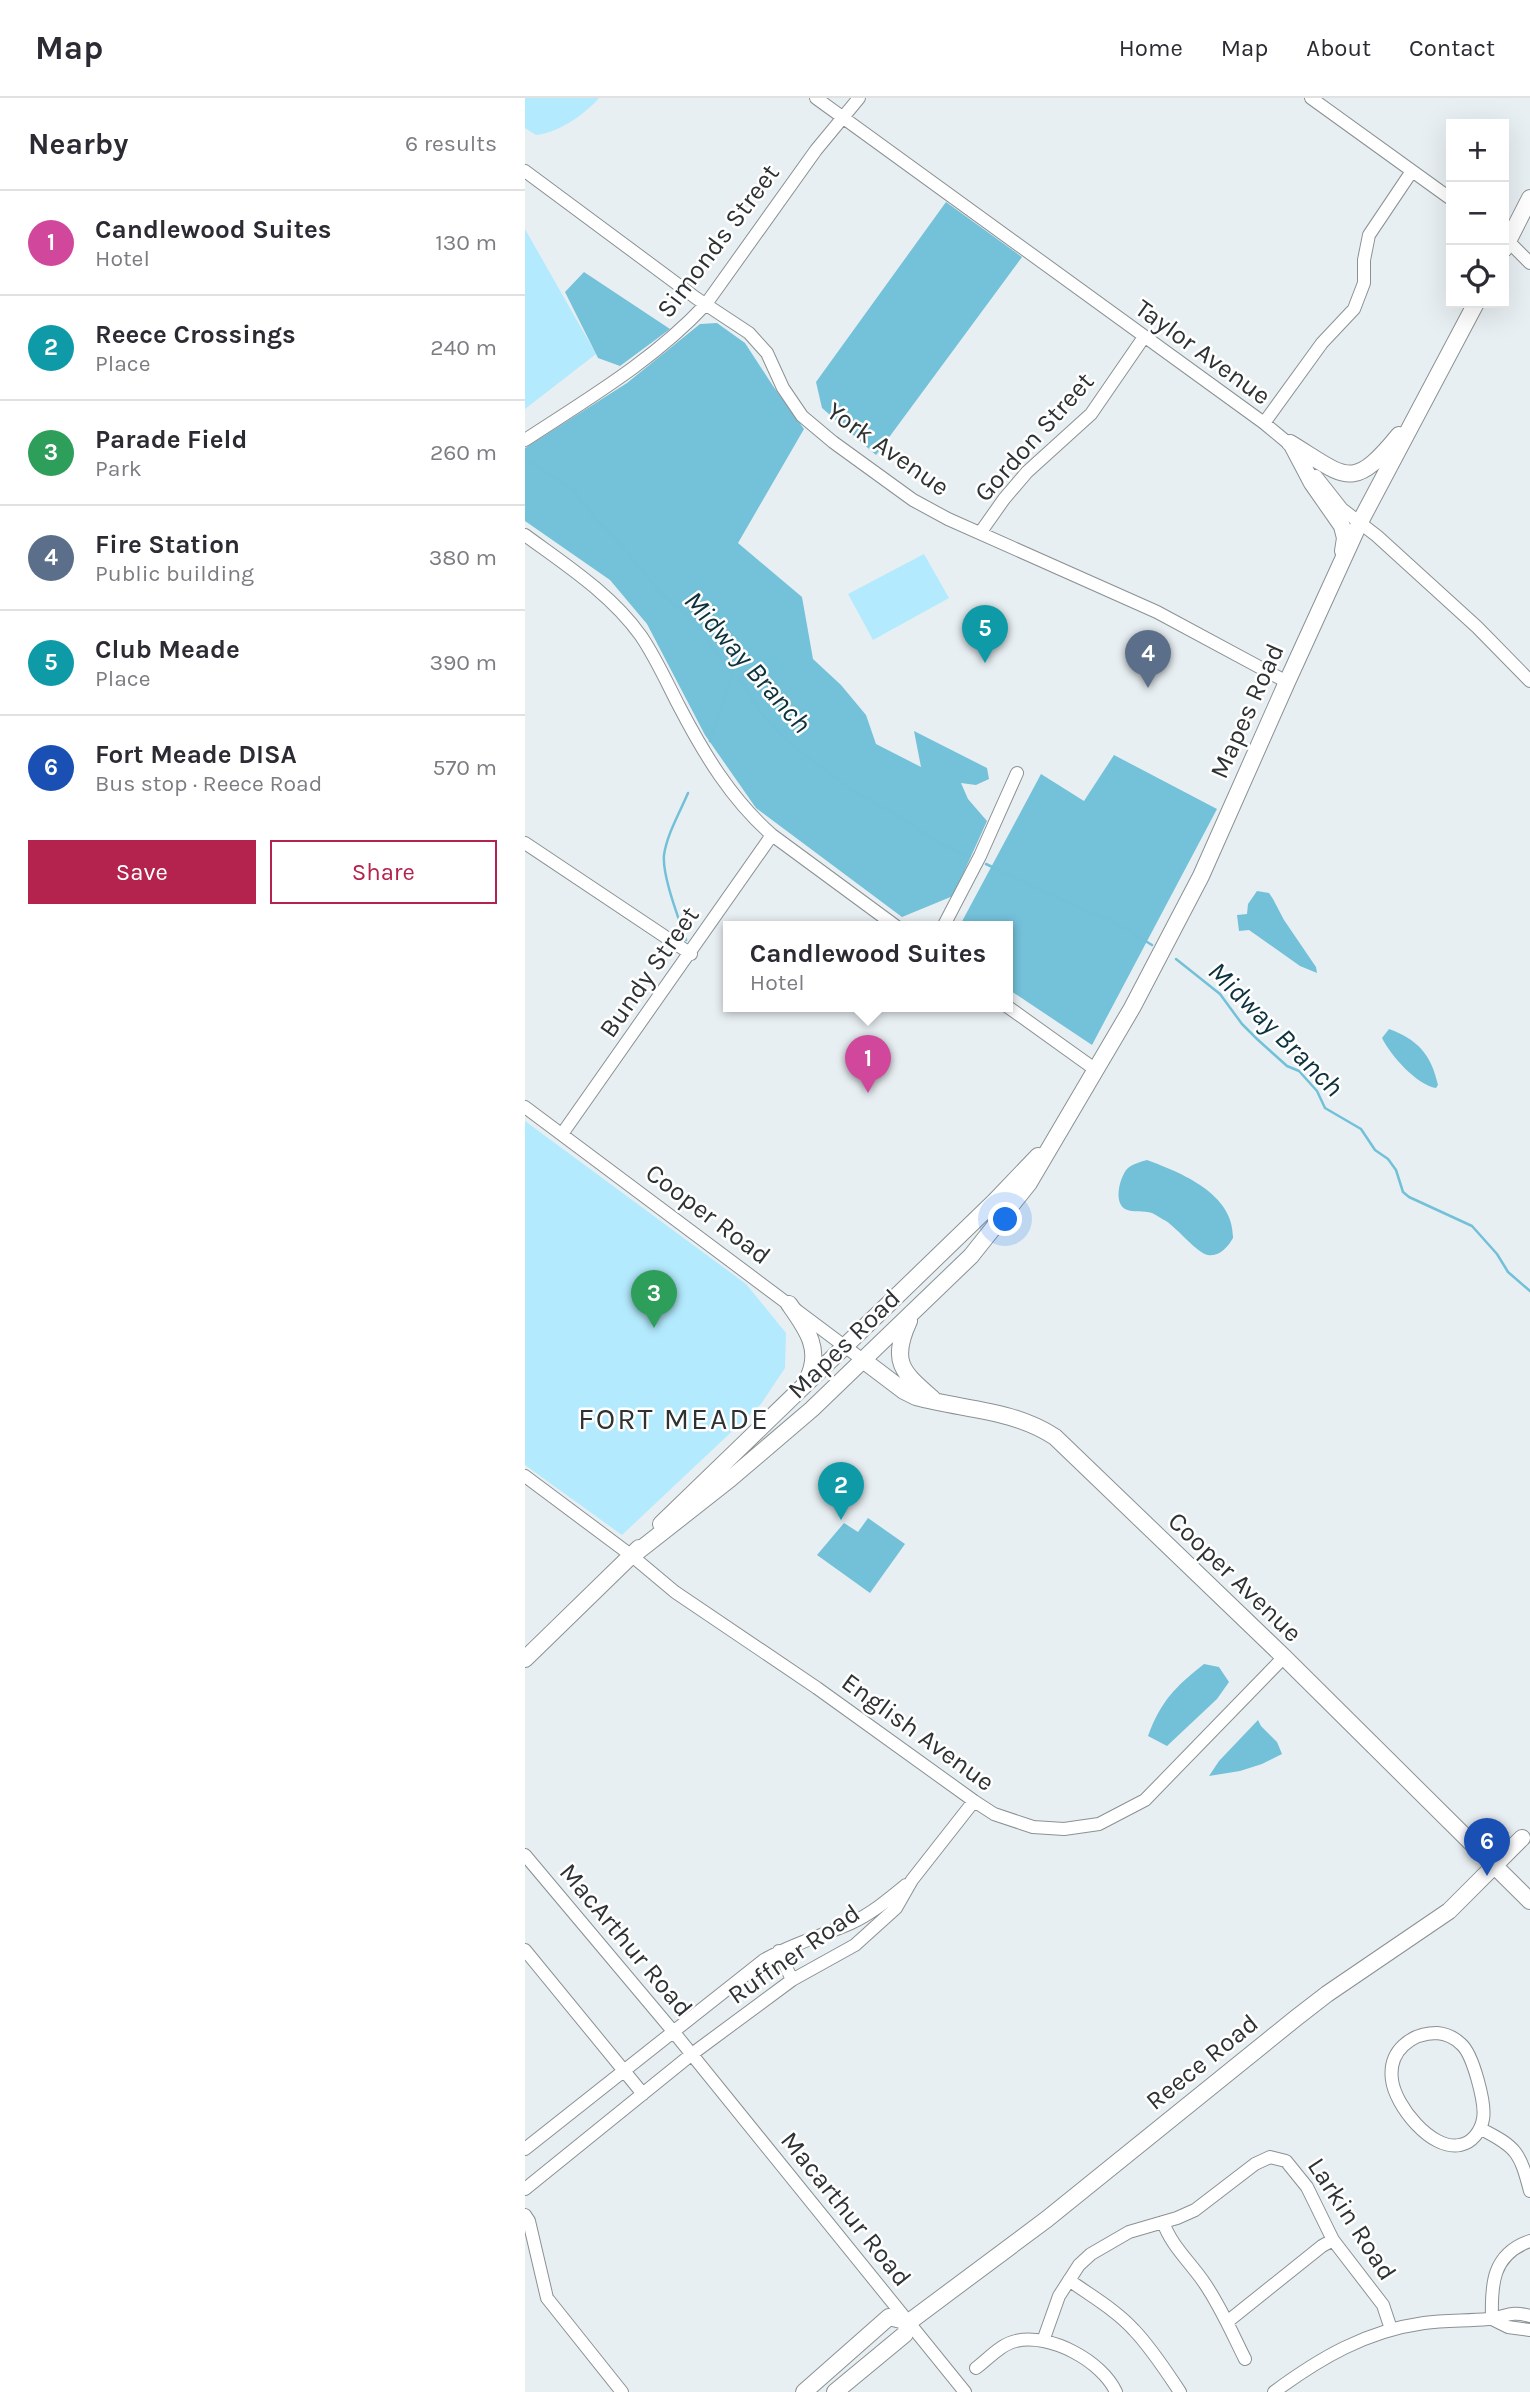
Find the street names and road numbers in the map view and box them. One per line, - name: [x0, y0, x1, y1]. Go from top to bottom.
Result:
- street label: Simonds Street: [650, 158, 786, 324]
- street label: Taylor Avenue: [1129, 292, 1277, 412]
- street label: Gordon Street: [968, 366, 1100, 508]
- street label: York Avenue: [821, 395, 955, 503]
- street label: Mapes Road: [1203, 639, 1291, 783]
- street label: Bundy Street: [593, 900, 706, 1043]
- street label: Cooper Road: [639, 1157, 777, 1271]
- street label: Mapes Road: [781, 1283, 907, 1405]
- street label: Cooper Avenue: [1162, 1505, 1308, 1649]
- street label: English Avenue: [836, 1666, 1000, 1798]
- street label: MacArthur Road: [553, 1857, 699, 2023]
- street label: Ruffner Road: [722, 1897, 866, 2011]
- street label: Reece Road: [1140, 2007, 1264, 2117]
- street label: Macarthur Road: [774, 2125, 918, 2293]
- street label: Larkin Road: [1301, 2152, 1403, 2286]

